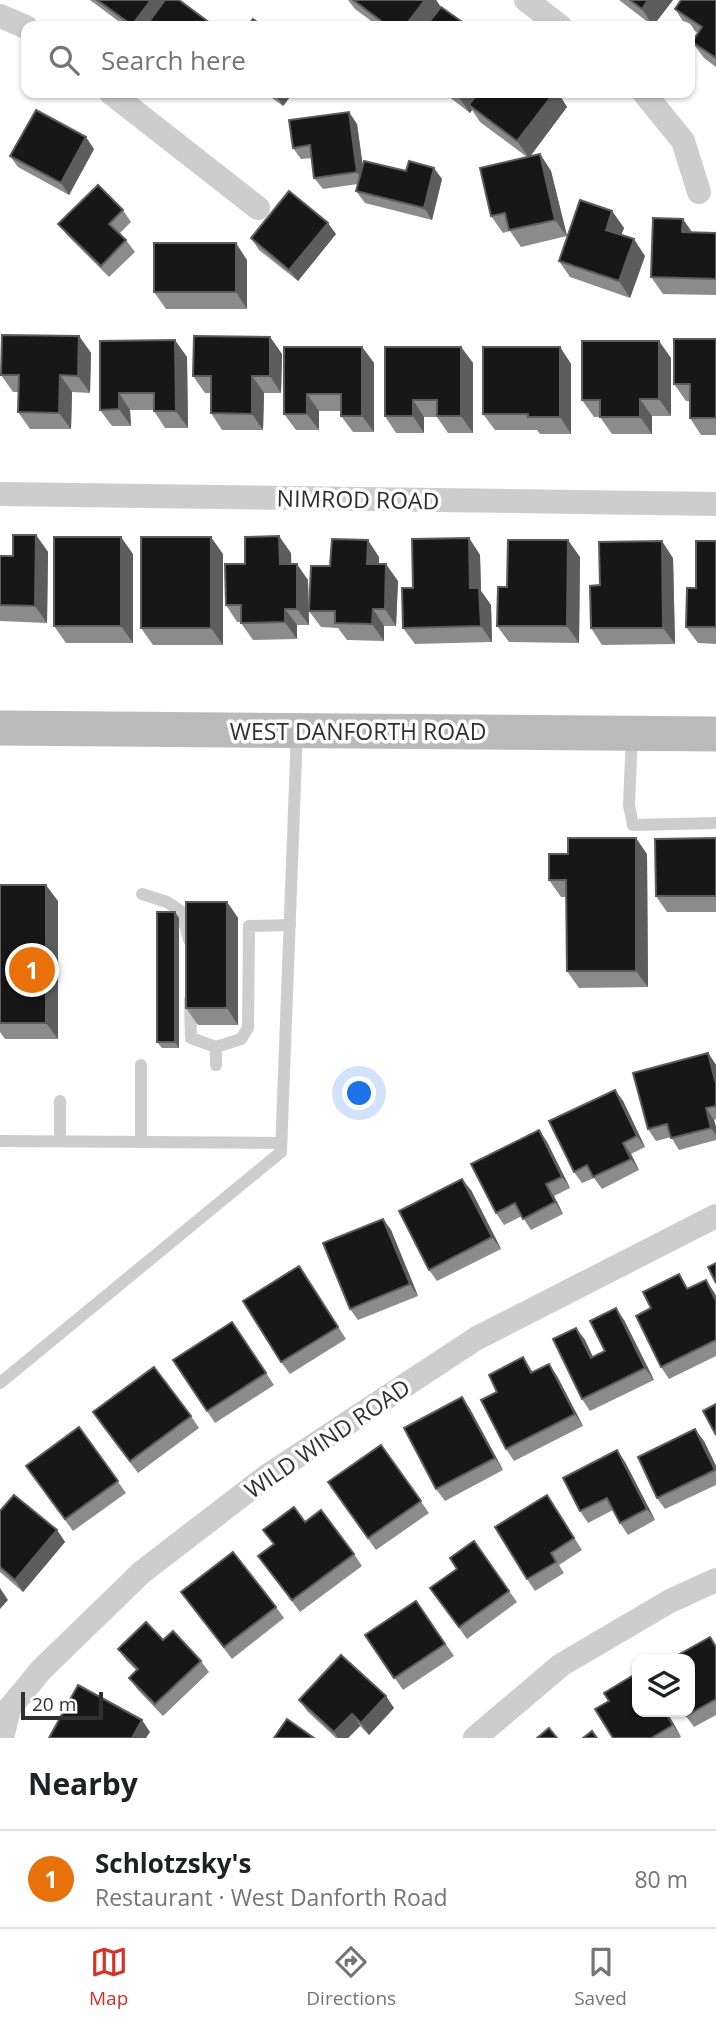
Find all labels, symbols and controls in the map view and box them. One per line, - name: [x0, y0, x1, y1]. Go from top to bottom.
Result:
- search box: [21, 21, 695, 98]
- icon: search: [45, 41, 83, 79]
- text: Search here: [101, 42, 246, 78]
- street label: NIMROD ROAD: [276, 482, 440, 516]
- street label: WEST DANFORTH ROAD: [230, 715, 486, 747]
- pin: 1: [9, 944, 55, 996]
- your location: [342, 1076, 376, 1110]
- street label: WILD WIND ROAD: [238, 1371, 416, 1505]
- map controls: [632, 1654, 695, 1717]
- button: layers: [632, 1654, 695, 1717]
- scale bar: [21, 1689, 103, 1721]
- text: 20 m: [32, 1691, 76, 1717]
- text: Nearby: [28, 1763, 138, 1804]
- text: Schlotzsky's: [95, 1845, 251, 1881]
- text: 1: [44, 1863, 58, 1895]
- text: 80 m: [634, 1863, 688, 1895]
- text: Restaurant · West Danforth Road: [95, 1881, 448, 1913]
- tab: Map: [89, 1943, 128, 2011]
- tab: Directions: [306, 1943, 396, 2011]
- tab: Saved: [574, 1943, 627, 2011]

